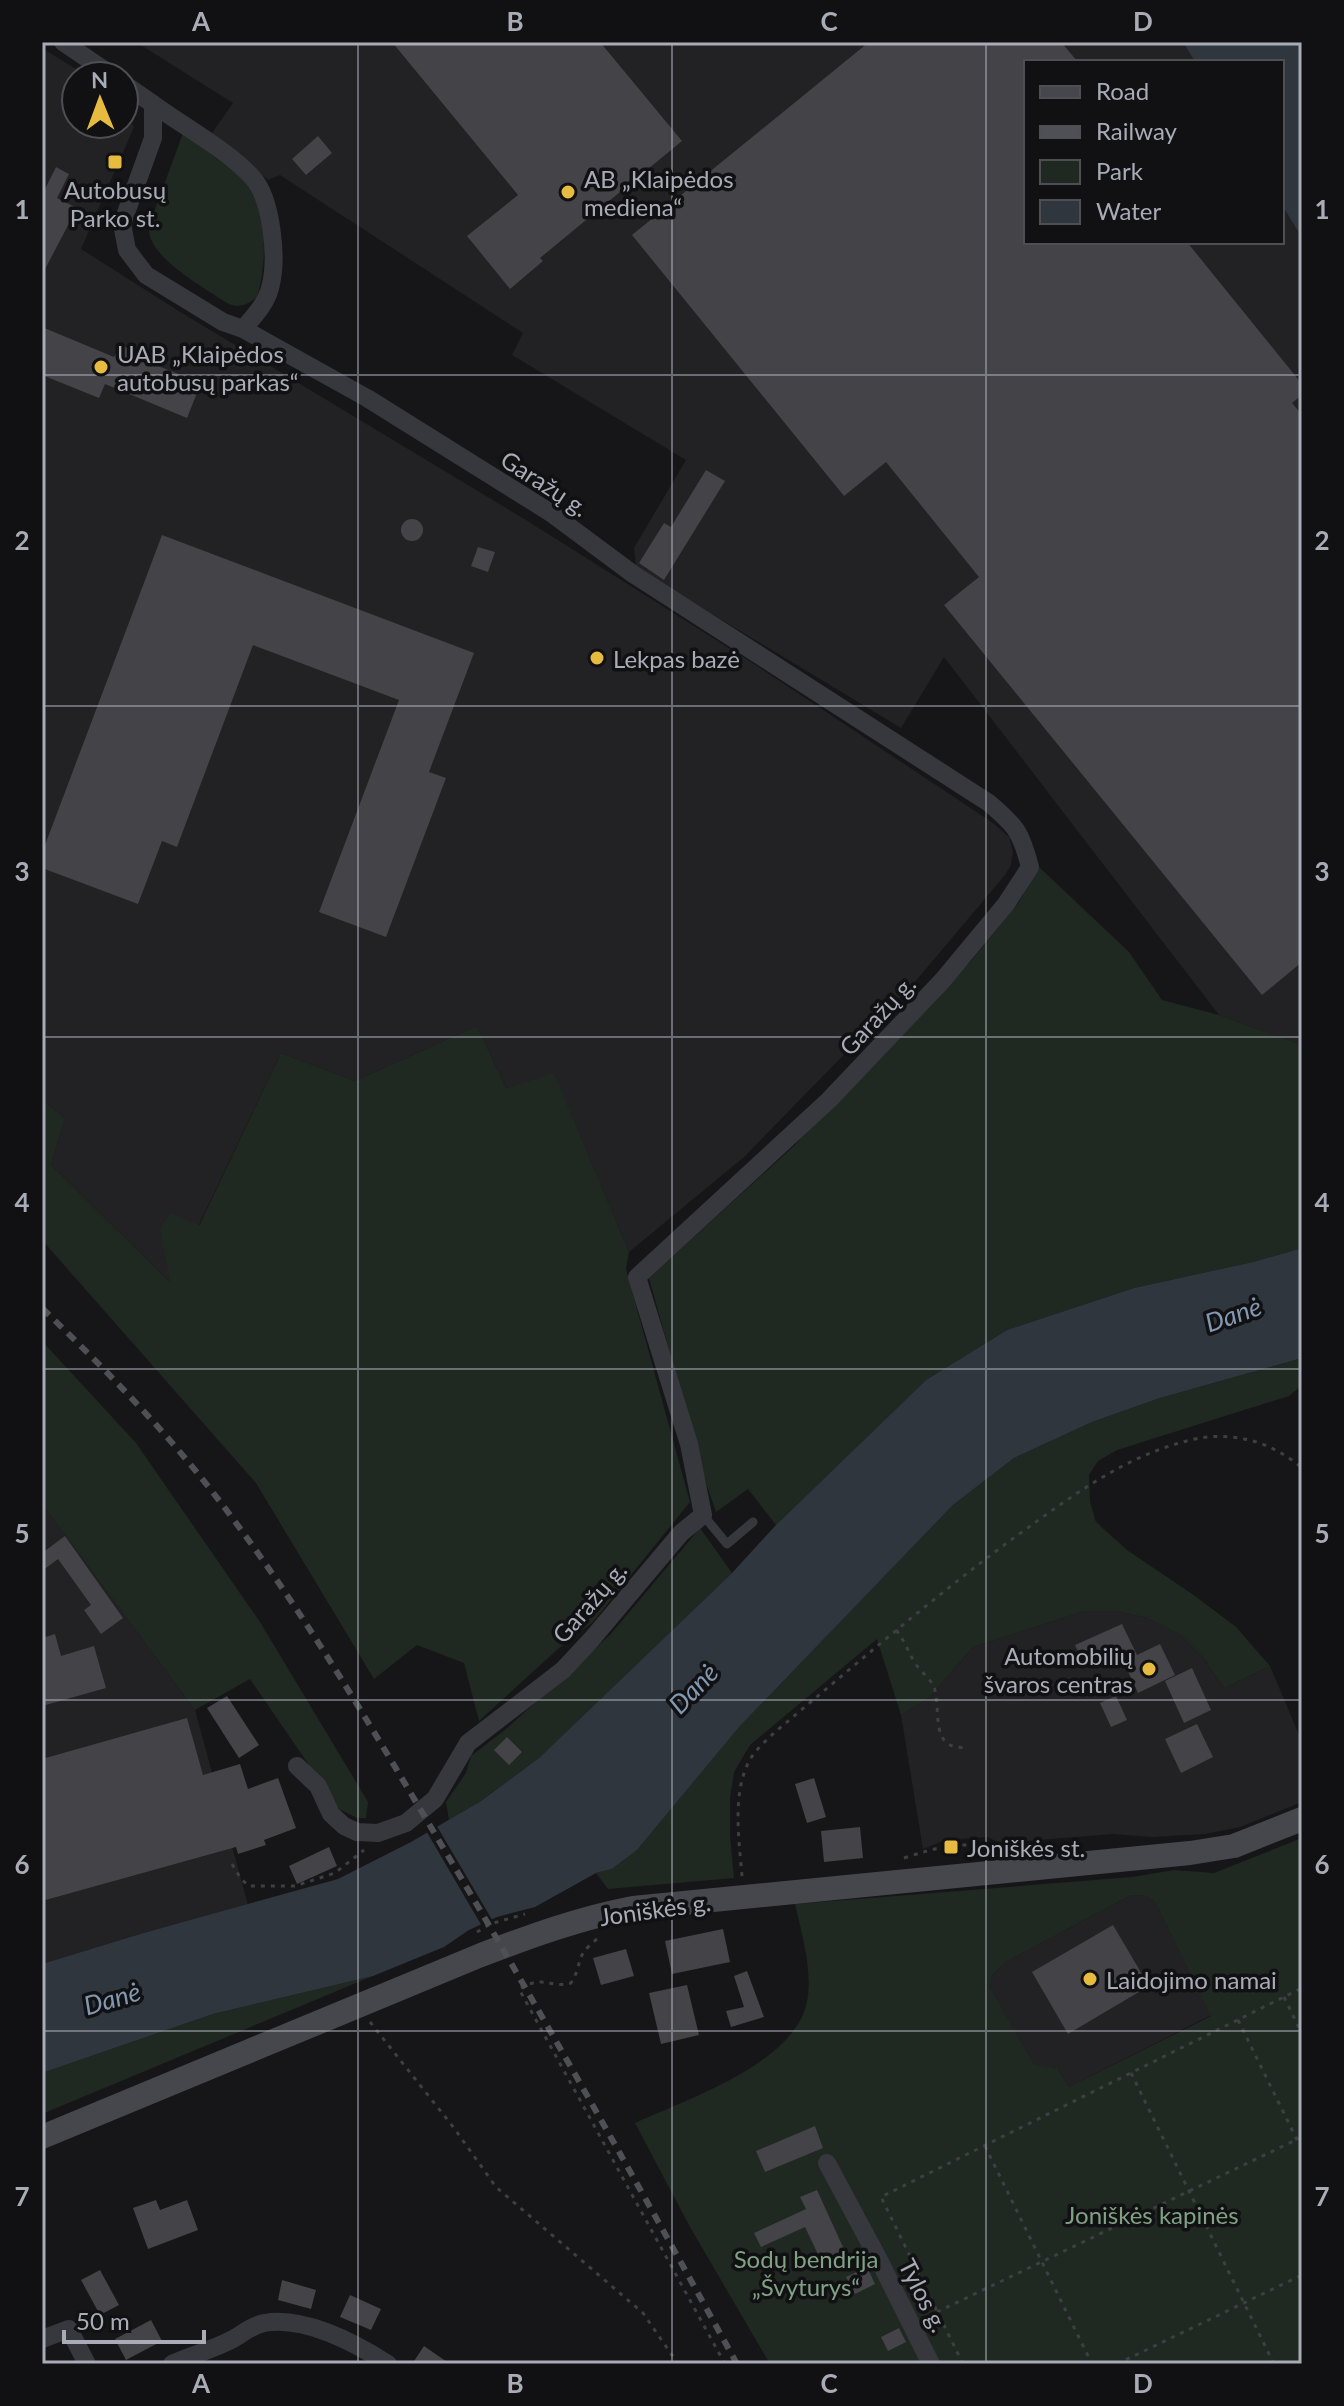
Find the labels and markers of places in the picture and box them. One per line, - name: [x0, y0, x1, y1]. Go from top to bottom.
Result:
- marker: Autobusų Parko st.: [106, 153, 124, 171]
- place label: AB „Klaipėdos mediena“: [584, 164, 734, 221]
- place label: Autobusų Parko st.: [64, 175, 167, 232]
- marker: AB „Klaipėdos mediena“: [559, 183, 577, 201]
- place label: UAB „Klaipėdos autobusų parkas“: [117, 339, 298, 396]
- marker: UAB „Klaipėdos autobusų parkas“: [92, 358, 110, 376]
- place label: Lekpas bazė: [613, 644, 740, 673]
- marker: Lekpas bazė: [588, 649, 606, 667]
- place label: Automobilių švaros centras: [984, 1641, 1134, 1698]
- marker: Automobilių švaros centras: [1140, 1660, 1158, 1678]
- place label: Joniškės st.: [967, 1833, 1085, 1862]
- marker: Joniškės st.: [942, 1838, 960, 1856]
- place label: Laidojimo namai: [1106, 1965, 1277, 1994]
- marker: Laidojimo namai: [1081, 1970, 1099, 1988]

